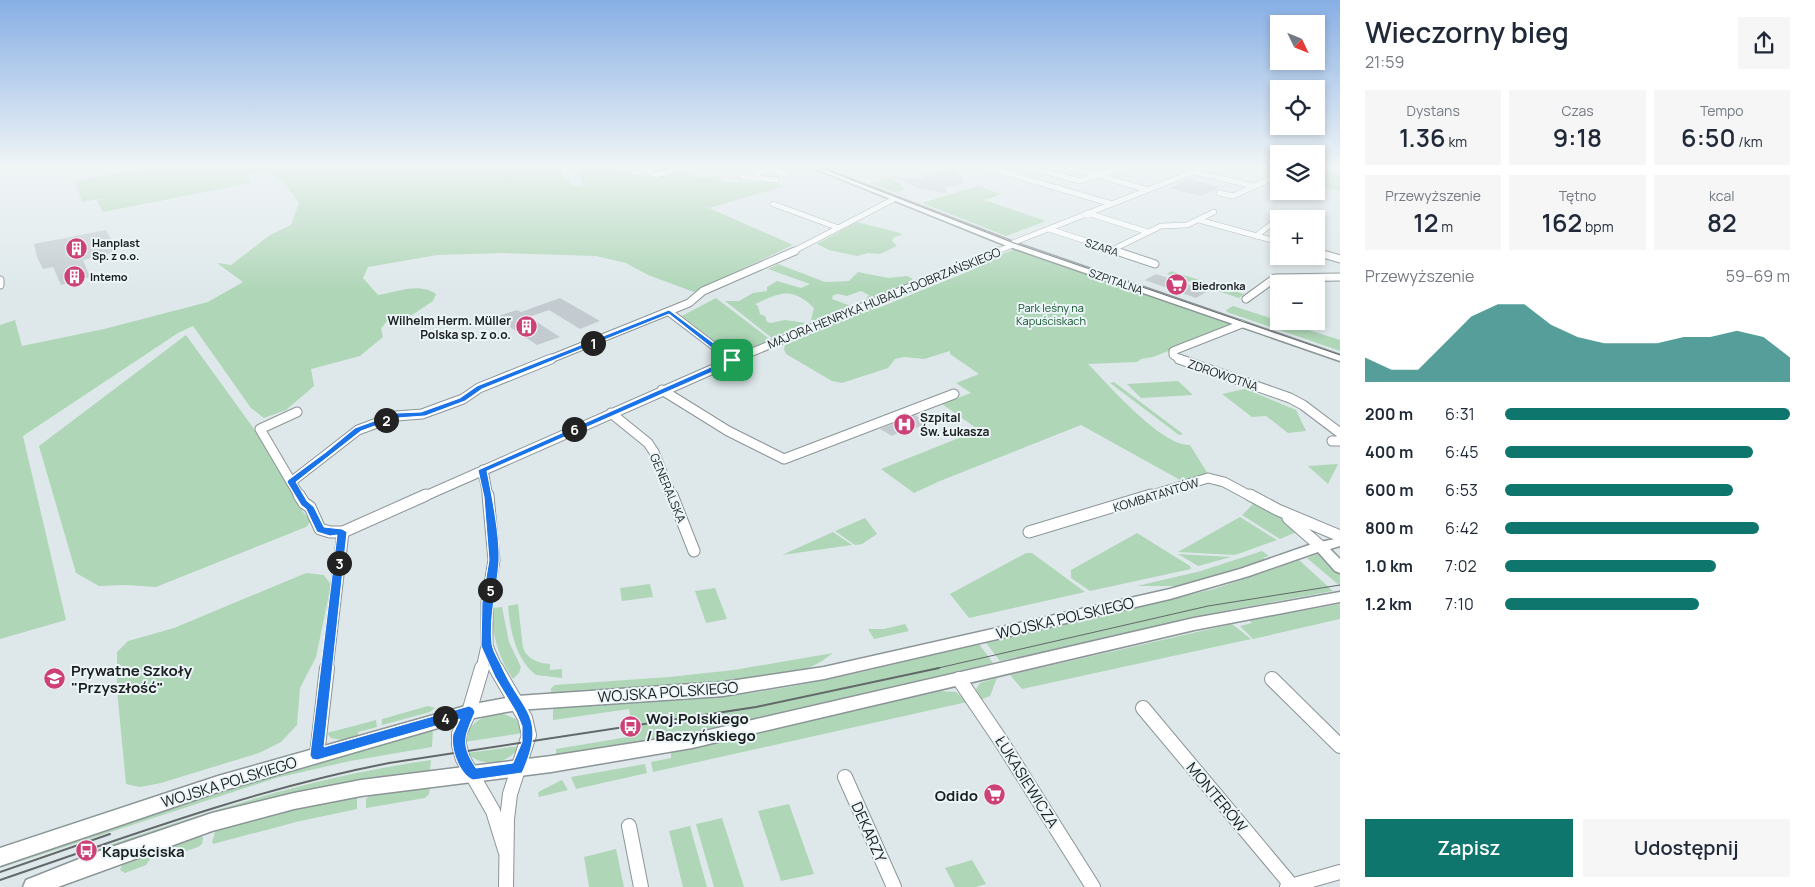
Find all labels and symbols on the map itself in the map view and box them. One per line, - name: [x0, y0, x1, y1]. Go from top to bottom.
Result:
- north arrow: [1270, 15, 1325, 70]
- place label: Hanplast Sp. z o.o.: [92, 235, 140, 263]
- street label: SZARA: [1083, 235, 1121, 259]
- building icon: Hanplast Sp. z o.o.: [64, 236, 88, 260]
- street label: MAJORA HENRYKA HUBALA-DOBRZAŃSKIEGO: [765, 243, 1003, 353]
- building icon: Intemo: [62, 264, 86, 288]
- street label: SZPITALNA: [1087, 265, 1145, 297]
- place label: Intemo: [90, 269, 128, 284]
- supermarket icon: Biedronka: [1164, 273, 1188, 297]
- place label: Biedronka: [1192, 278, 1246, 293]
- park label: Park leśny na Kapuściskach: [1016, 300, 1086, 328]
- place label: Wilhelm Herm. Müller Polska sp. z o.o.: [388, 312, 511, 343]
- building icon: Wilhelm Herm. Müller Polska sp. z o.o.: [515, 315, 539, 339]
- pin: 1: [580, 330, 606, 356]
- pin: [711, 339, 753, 381]
- street label: ZDROWOTNA: [1185, 355, 1261, 395]
- pin: 2: [374, 408, 398, 432]
- place label: Szpital Św. Łukasza: [920, 409, 990, 440]
- hospital icon: Szpital Św. Łukasza: [892, 412, 916, 436]
- pin: 6: [562, 416, 586, 442]
- street label: GENERALSKA: [646, 451, 690, 526]
- street label: KOMBATANTÓW: [1111, 474, 1202, 516]
- pin: 3: [326, 550, 352, 576]
- pin: 5: [478, 578, 502, 602]
- street label: WOJSKA POLSKIEGO: [994, 592, 1136, 644]
- place label: Prywatne Szkoły "Przyszłość": [71, 660, 193, 698]
- school or university icon: Prywatne Szkoły "Przyszłość": [43, 667, 67, 691]
- street label: WOJSKA POLSKIEGO: [597, 677, 739, 707]
- pin: 4: [432, 706, 458, 730]
- place label: Woj.Polskiego / Baczyńskiego: [646, 708, 756, 746]
- bus stop icon: Woj.Polskiego / Baczyńskiego: [618, 715, 642, 739]
- street label: ŁUKASIEWICZA: [990, 732, 1064, 832]
- street label: WOJSKA POLSKIEGO: [159, 751, 300, 813]
- street label: MONTERÓW: [1182, 758, 1252, 836]
- supermarket icon: Odido: [982, 783, 1006, 807]
- place label: Odido: [935, 785, 978, 806]
- street label: DEKARZY: [846, 798, 892, 866]
- bus stop icon: Kapuściska: [74, 839, 98, 863]
- place label: Kapuściska: [102, 841, 185, 862]

